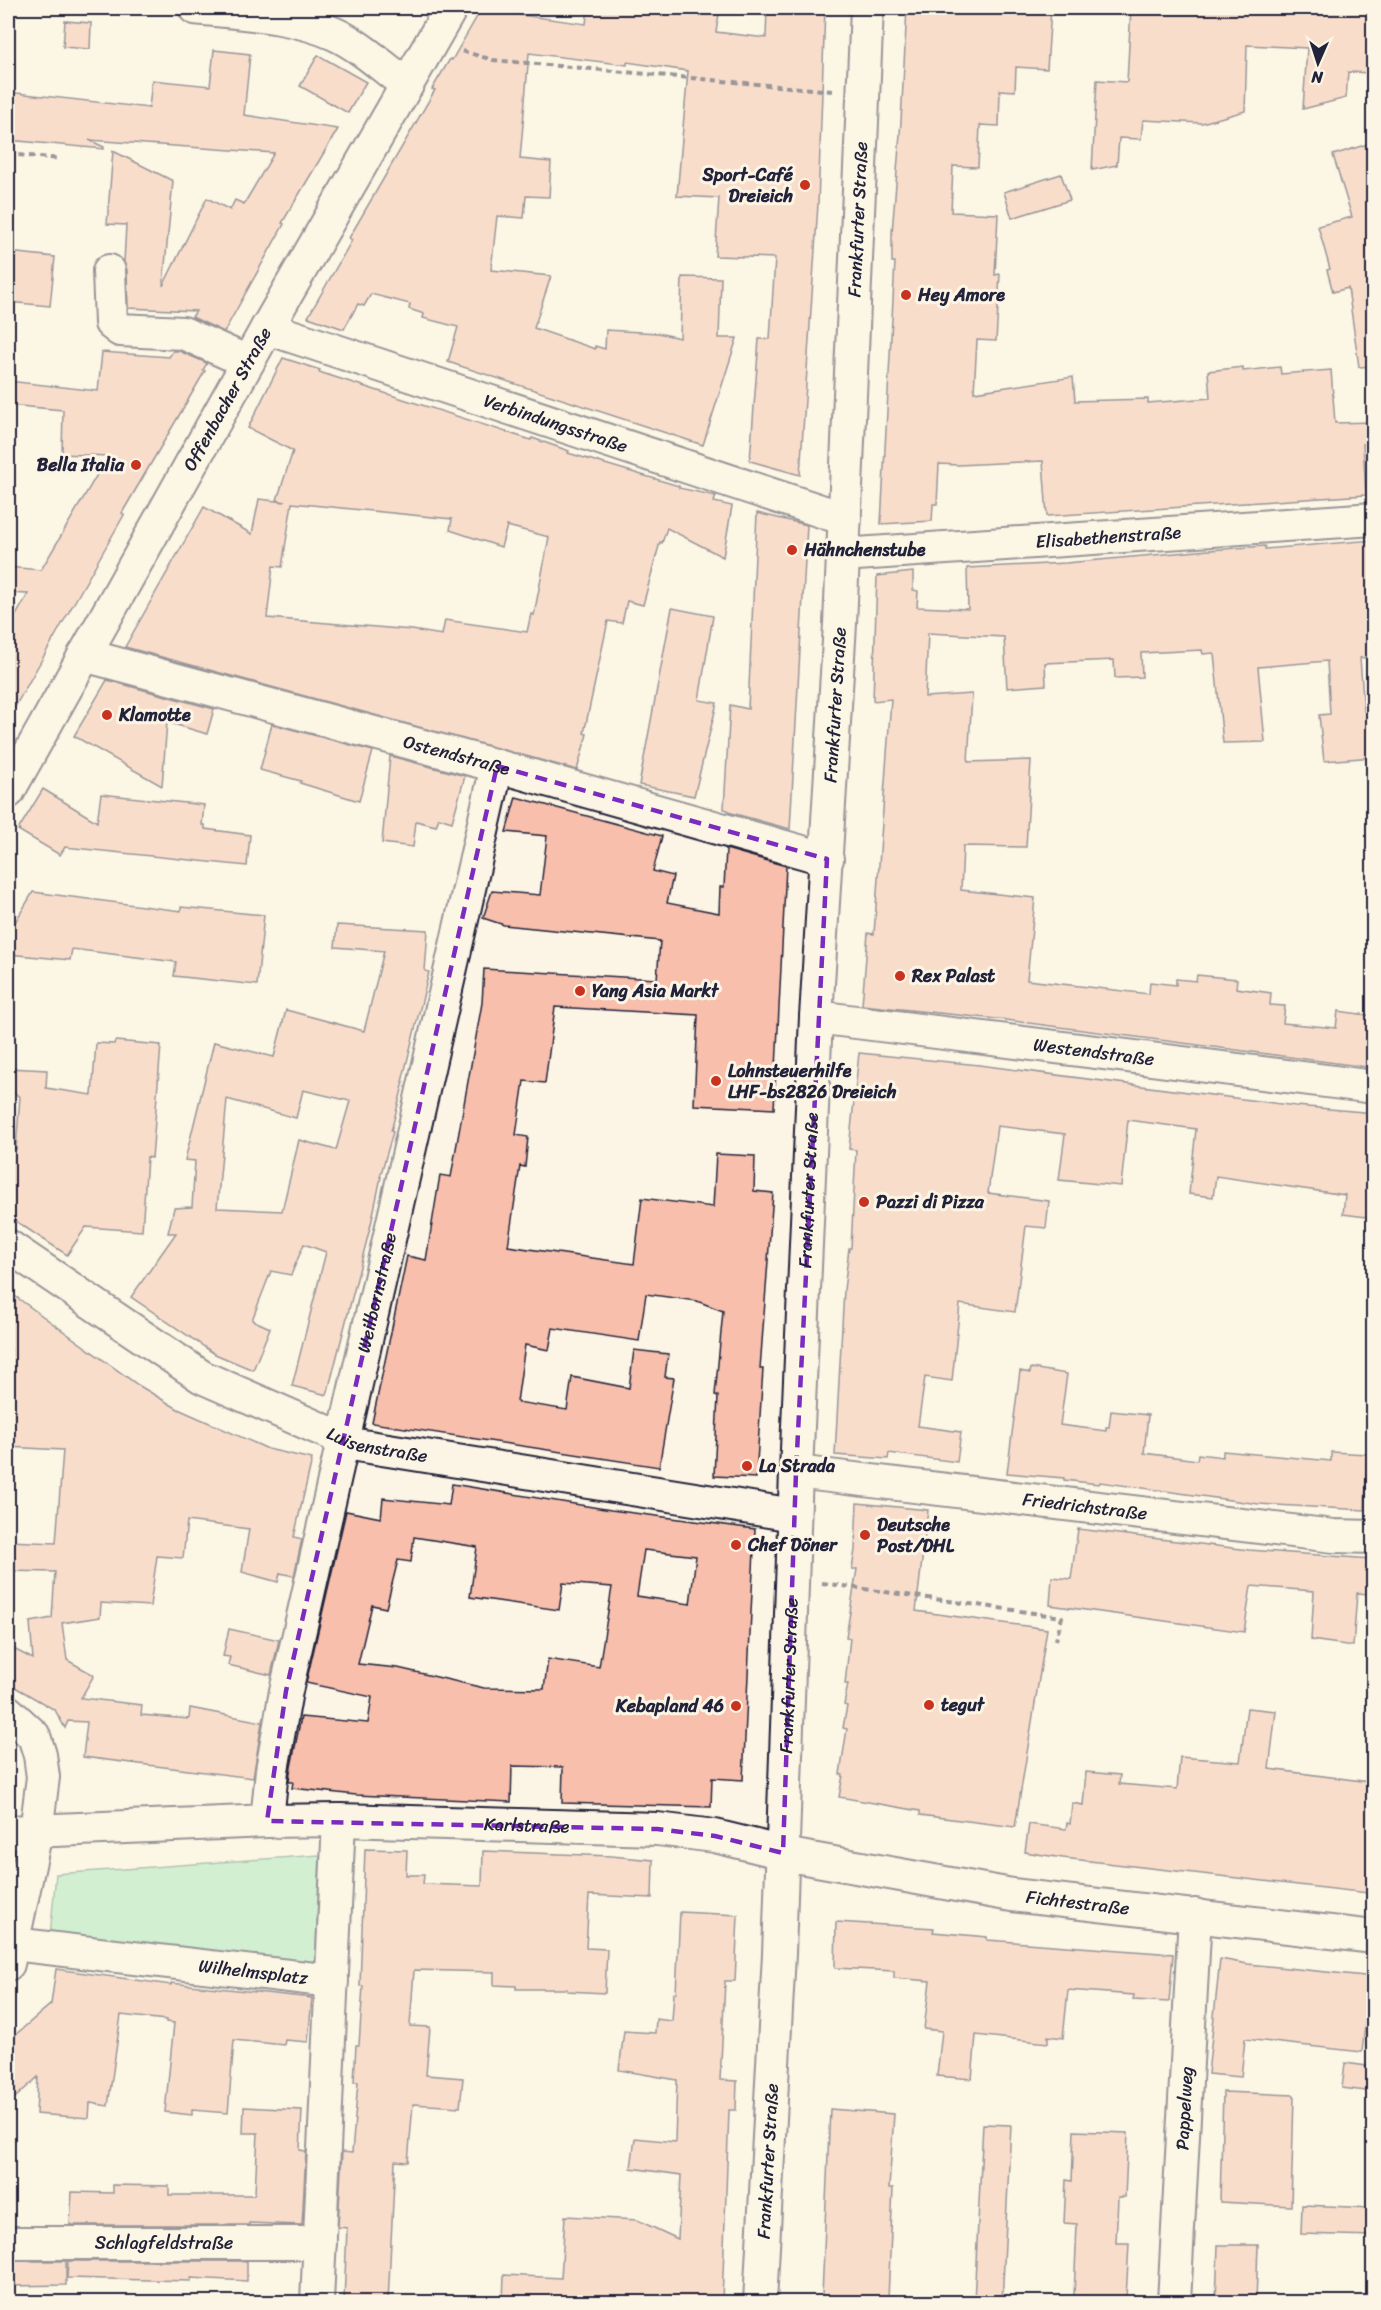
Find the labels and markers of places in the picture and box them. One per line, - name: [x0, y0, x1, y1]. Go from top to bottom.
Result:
- place label: Sport-Café Dreieich: [702, 159, 794, 212]
- marker: Sport-Café Dreieich: [798, 178, 812, 192]
- place label: Hey Amore: [917, 279, 1005, 311]
- marker: Hey Amore: [899, 288, 913, 302]
- place label: Bella Italia: [37, 449, 125, 481]
- marker: Bella Italia: [129, 458, 143, 472]
- place label: Hähnchenstube: [803, 534, 926, 566]
- marker: Hähnchenstube: [785, 543, 799, 557]
- place label: Klamotte: [118, 699, 191, 731]
- marker: Klamotte: [100, 708, 114, 722]
- place label: Rex Palast: [911, 960, 995, 992]
- marker: Rex Palast: [893, 969, 907, 983]
- place label: Yang Asia Markt: [592, 975, 720, 1007]
- marker: Yang Asia Markt: [573, 984, 587, 998]
- place label: Lohnsteuerhilfe LHF-bs2826 Dreieich: [728, 1055, 897, 1108]
- marker: Lohnsteuerhilfe LHF-bs2826 Dreieich: [709, 1074, 723, 1088]
- place label: Pazzi di Pizza: [876, 1186, 985, 1218]
- marker: Pazzi di Pizza: [857, 1195, 871, 1209]
- place label: La Strada: [759, 1450, 836, 1482]
- marker: La Strada: [740, 1459, 754, 1473]
- place label: Deutsche Post/DHL: [877, 1509, 955, 1562]
- marker: Deutsche Post/DHL: [858, 1528, 872, 1542]
- place label: Chef Döner: [747, 1529, 838, 1561]
- marker: Chef Döner: [729, 1538, 743, 1552]
- place label: tegut: [941, 1689, 986, 1721]
- place label: Kebapland 46: [615, 1690, 724, 1722]
- marker: tegut: [922, 1698, 936, 1712]
- marker: Kebapland 46: [729, 1699, 743, 1713]

